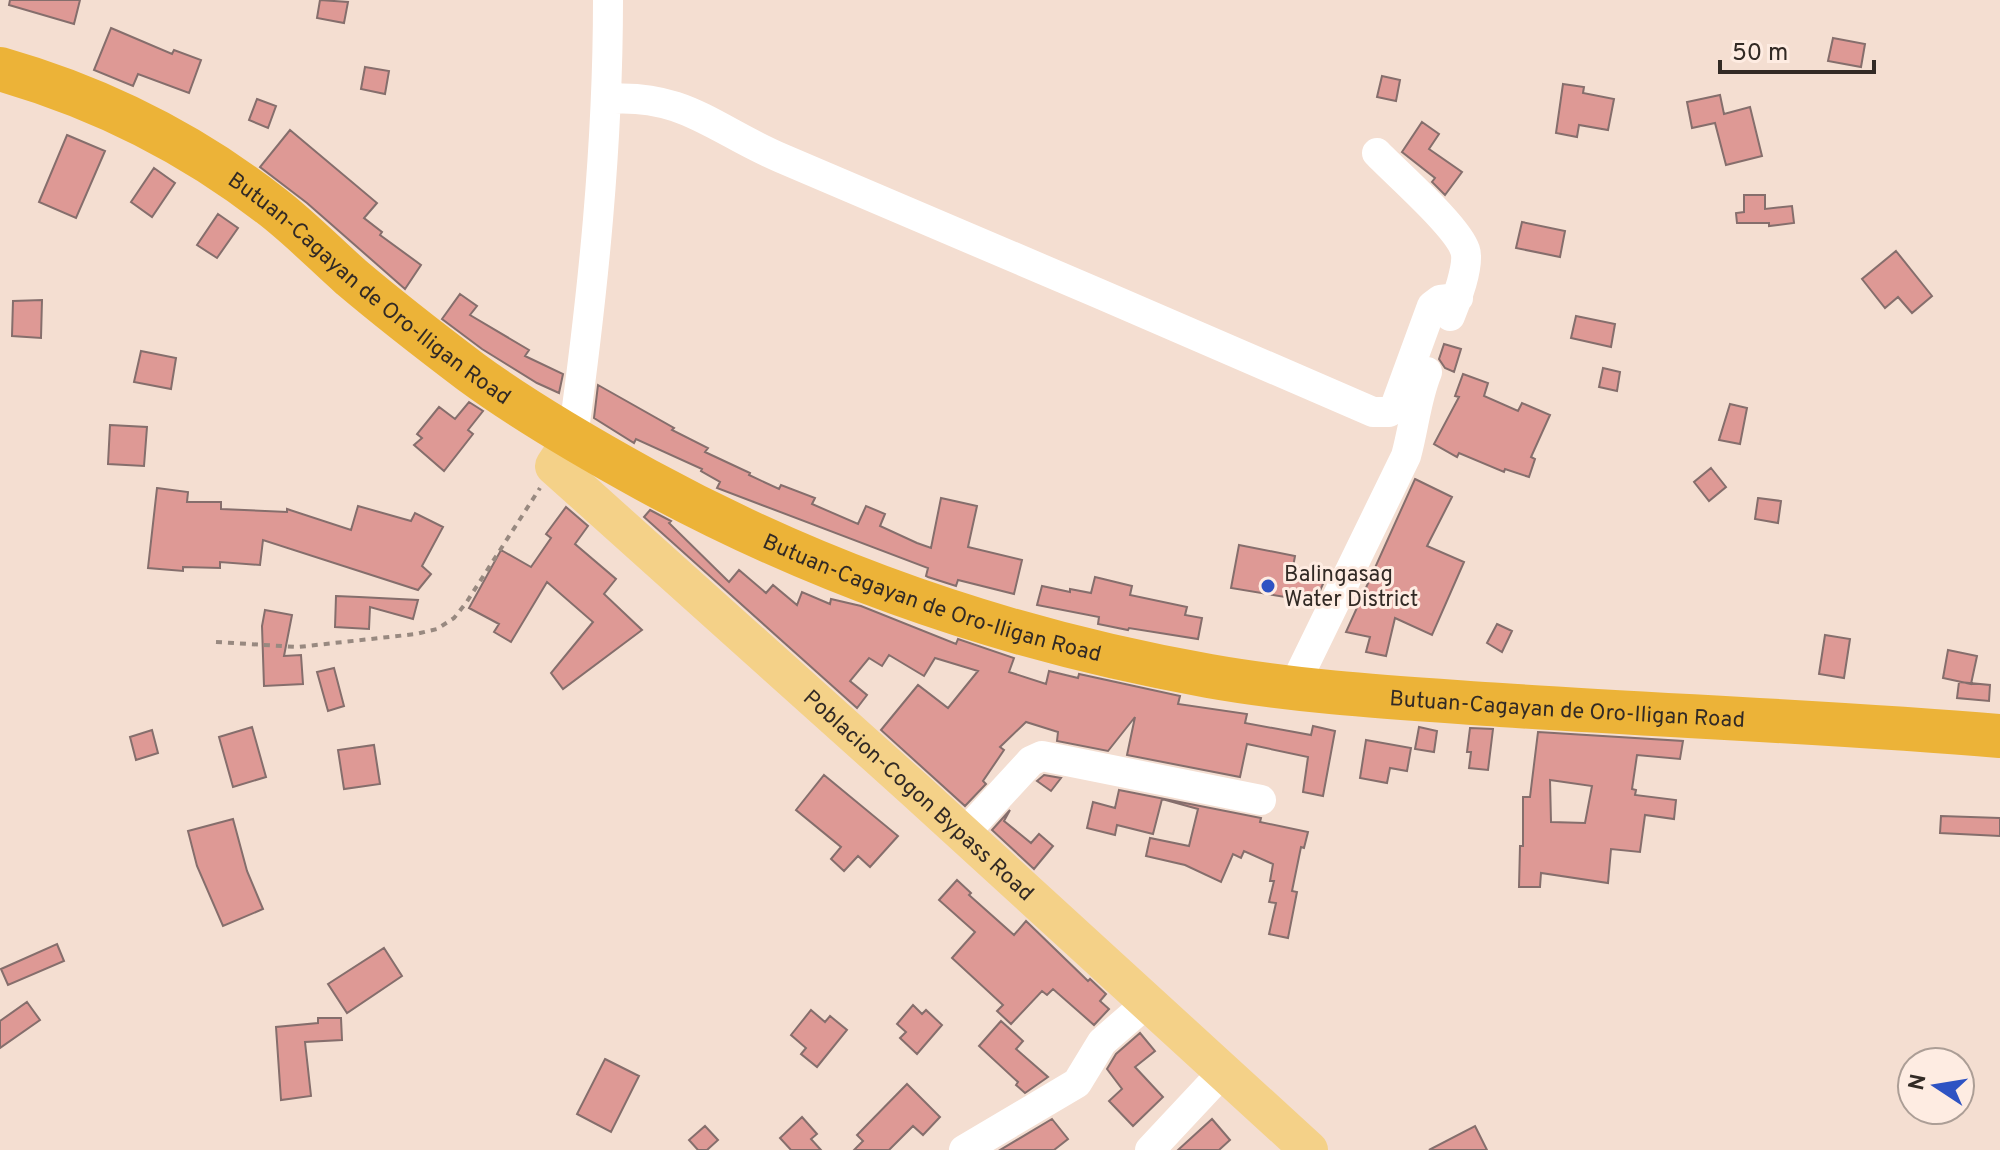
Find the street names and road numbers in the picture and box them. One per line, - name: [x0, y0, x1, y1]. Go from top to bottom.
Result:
- street label: Butuan-Cagayan de Oro-Iligan Road: [222, 168, 515, 412]
- street label: Butuan-Cagayan de Oro-Iligan Road: [758, 529, 1104, 669]
- street label: Poblacion-Cogon Bypass Road: [797, 685, 1039, 908]
- street label: Butuan-Cagayan de Oro-Iligan Road: [1388, 686, 1746, 735]

